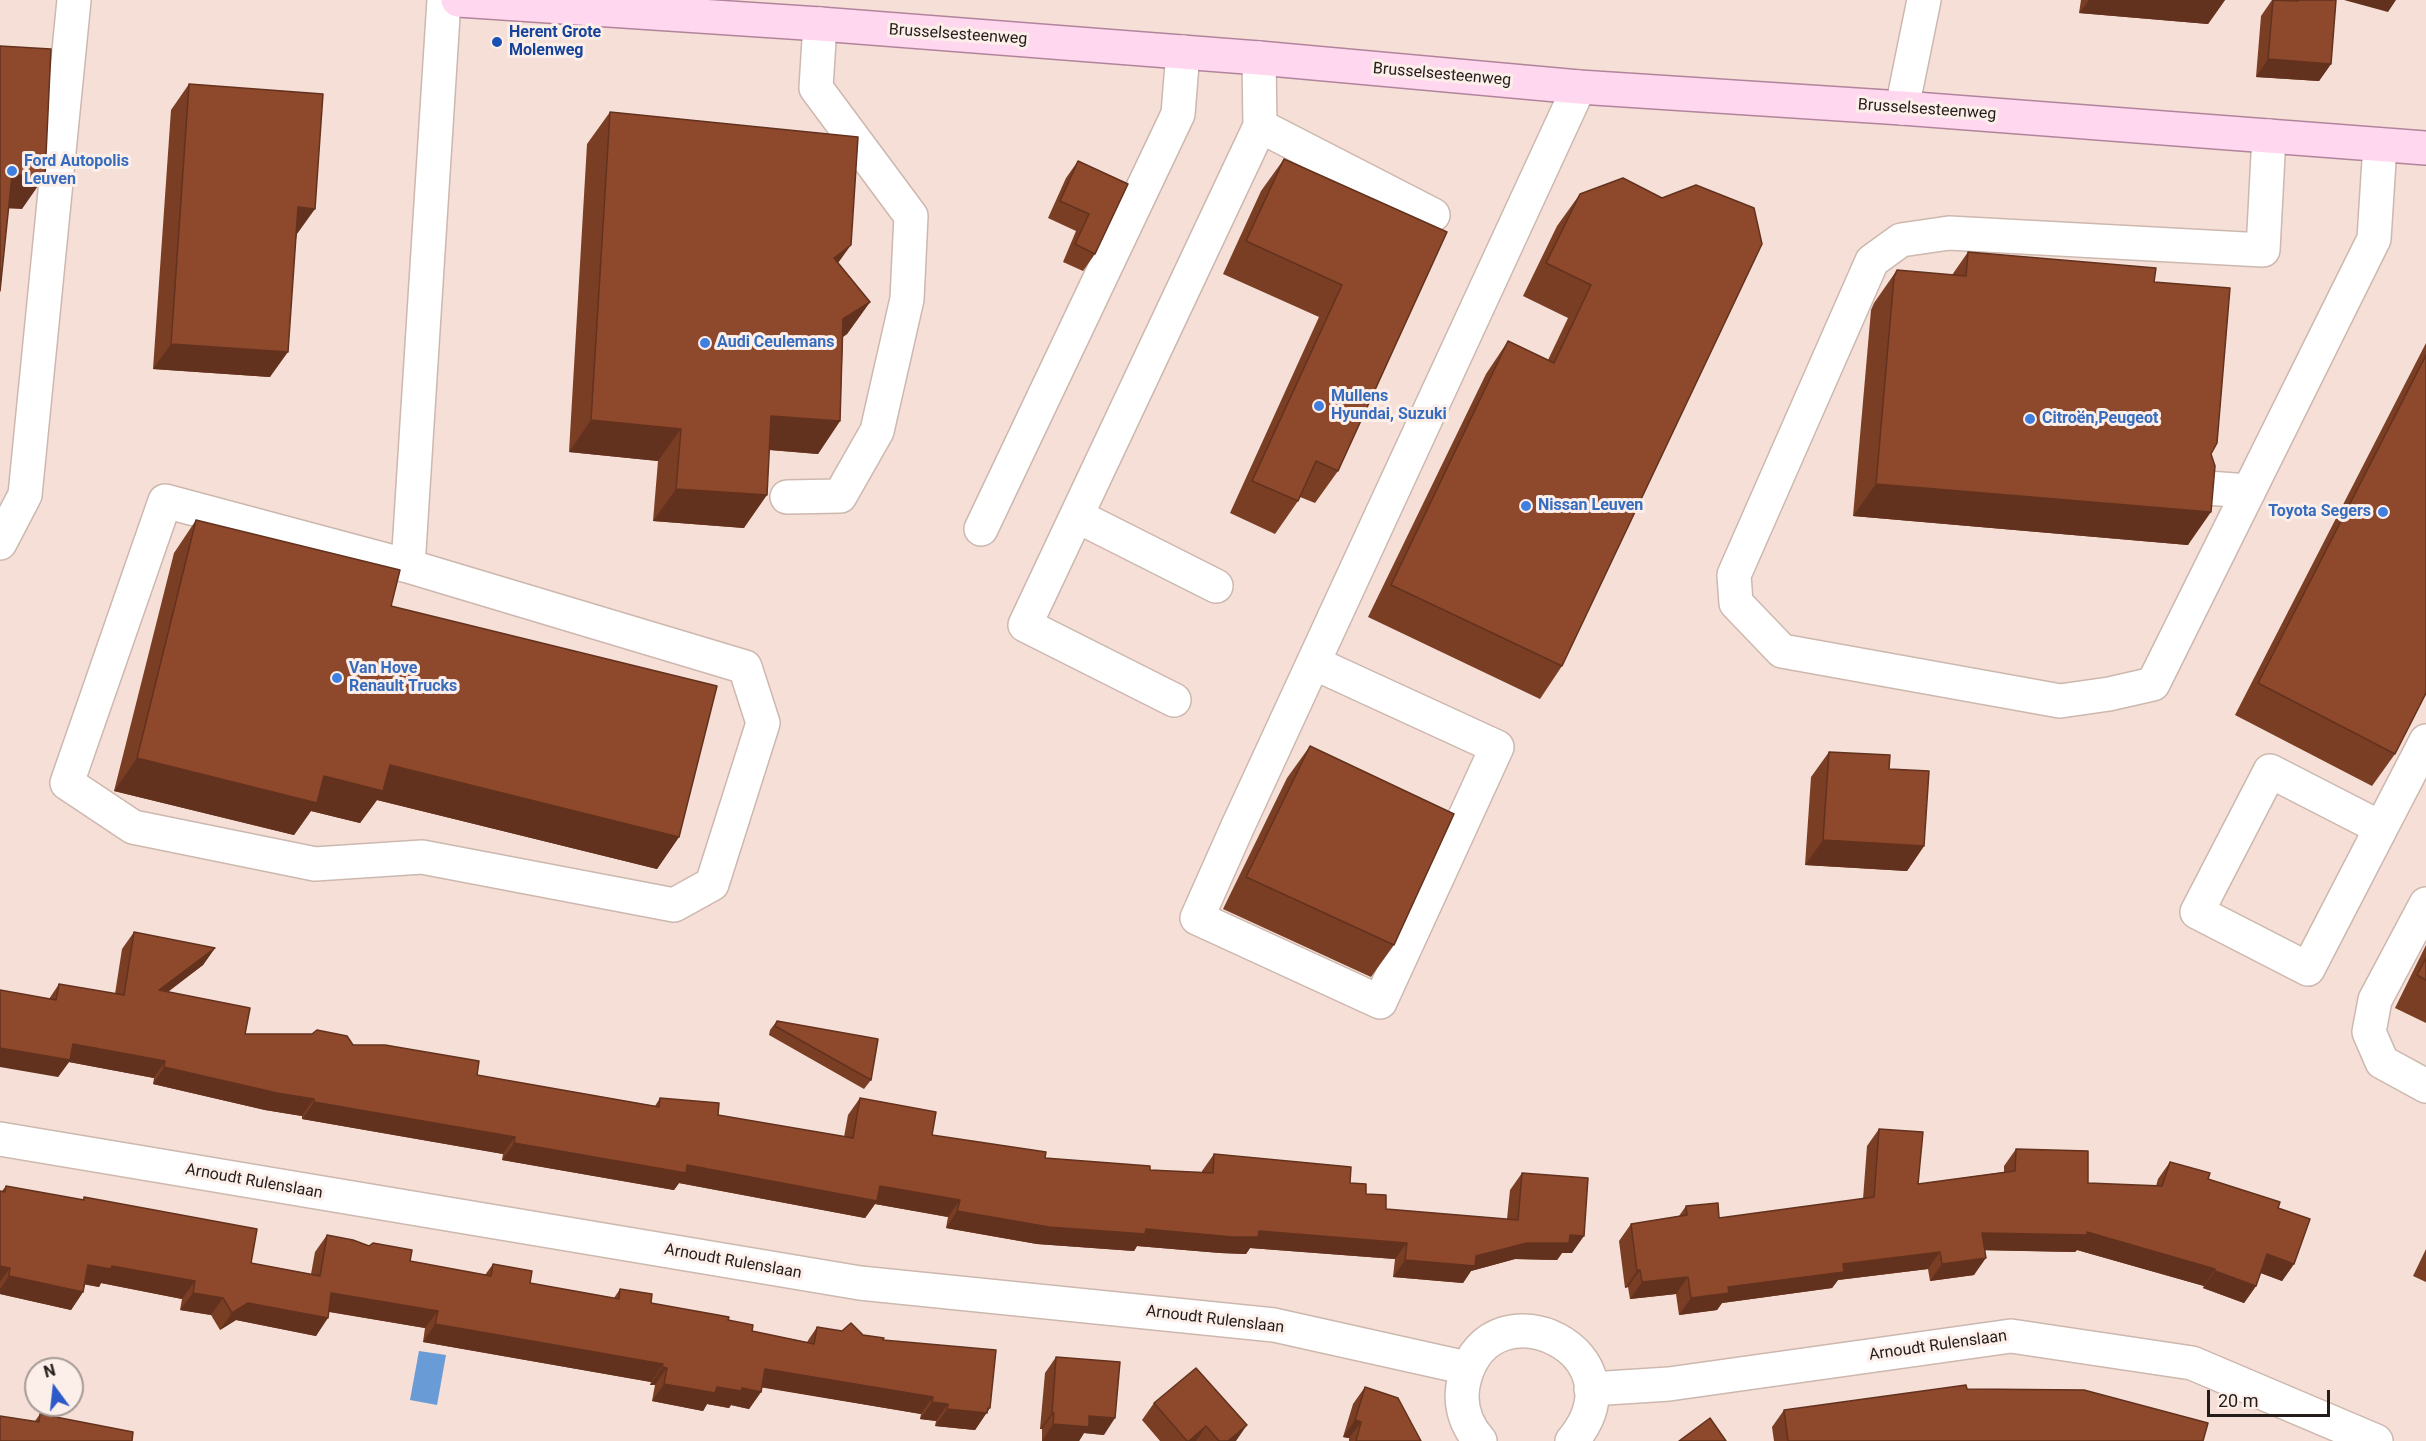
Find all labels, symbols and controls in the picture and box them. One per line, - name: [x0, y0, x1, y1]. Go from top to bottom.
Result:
- street label: Brusselsesteenweg: [888, 21, 1028, 49]
- place label: Herent Grote Molenweg: [509, 23, 601, 61]
- marker: Herent Grote Molenweg: [490, 35, 504, 49]
- street label: Brusselsesteenweg: [1372, 59, 1512, 91]
- street label: Brusselsesteenweg: [1857, 96, 1997, 124]
- place label: Ford Autopolis Leuven: [24, 152, 129, 190]
- marker: Ford Autopolis Leuven: [5, 164, 19, 178]
- place label: Audi Ceulemans: [717, 333, 834, 353]
- marker: Audi Ceulemans: [698, 336, 712, 350]
- place label: Mullens Hyundai, Suzuki: [1331, 387, 1447, 425]
- marker: Mullens Hyundai, Suzuki: [1312, 399, 1326, 413]
- place label: Citroën,Peugeot: [2042, 409, 2158, 429]
- marker: Citroën,Peugeot: [2023, 412, 2037, 426]
- place label: Nissan Leuven: [1538, 496, 1643, 516]
- marker: Nissan Leuven: [1519, 499, 1533, 513]
- place label: Toyota Segers: [2268, 502, 2371, 522]
- marker: Toyota Segers: [2376, 505, 2390, 519]
- place label: Van Hove Renault Trucks: [349, 659, 457, 697]
- marker: Van Hove Renault Trucks: [330, 671, 344, 685]
- street label: Arnoudt Rulenslaan: [184, 1160, 324, 1204]
- street label: Arnoudt Rulenslaan: [663, 1240, 803, 1284]
- street label: Arnoudt Rulenslaan: [1145, 1302, 1285, 1338]
- street label: Arnoudt Rulenslaan: [1868, 1327, 2008, 1365]
- north arrow: [24, 1357, 84, 1417]
- text: N: [42, 1360, 58, 1382]
- scale bar: [2210, 1378, 2333, 1416]
- text: 20 m: [2218, 1390, 2258, 1411]

